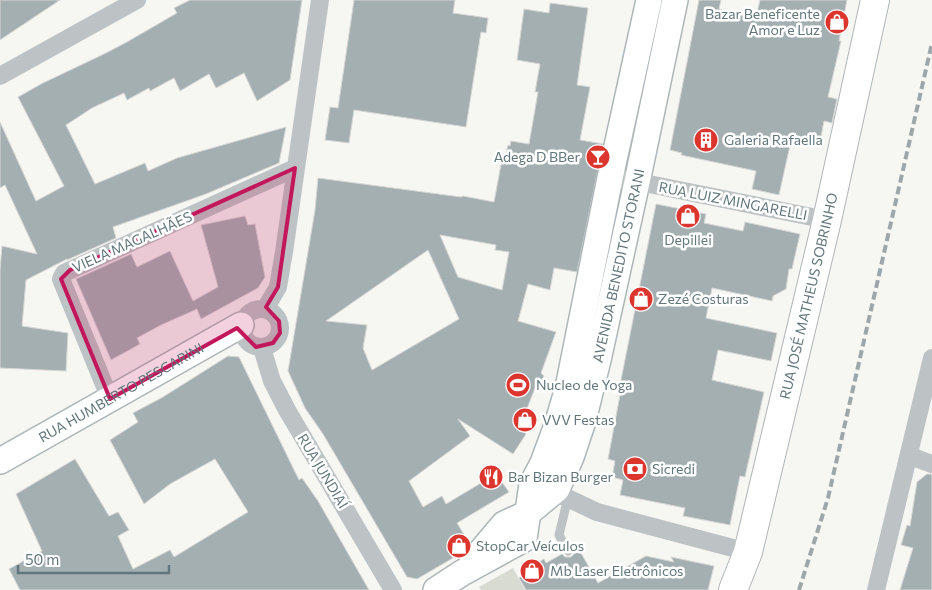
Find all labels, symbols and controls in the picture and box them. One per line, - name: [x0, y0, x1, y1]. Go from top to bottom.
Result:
- place label: Bazar Beneficente Amor e Luz: [705, 5, 820, 38]
- shop icon: Bazar Beneficente Amor e Luz: [824, 9, 850, 35]
- building icon: Galeria Rafaella: [693, 127, 719, 153]
- place label: Galeria Rafaella: [724, 131, 823, 148]
- bar icon: Adega D BBer: [585, 144, 611, 170]
- place label: Adega D BBer: [494, 148, 580, 165]
- street label: AVENIDA BENEDITO STORANI: [589, 167, 648, 364]
- street label: RUA LUIZ MINGARELLI: [657, 178, 809, 223]
- street label: RUA JOSÉ MATHEUS SOBRINHO: [776, 191, 841, 401]
- shop icon: Depillei: [675, 203, 701, 229]
- street label: VIELA MAGALHÃES: [69, 207, 194, 276]
- place label: Depillei: [664, 231, 712, 248]
- shop icon: Zezé Costuras: [628, 286, 654, 312]
- place label: Zezé Costuras: [658, 290, 749, 307]
- street label: RUA HUMBERTO PESCARINI: [35, 339, 206, 446]
- sports icon: Nucleo de Yoga: [505, 372, 531, 398]
- place label: Nucleo de Yoga: [536, 376, 632, 393]
- shop icon: VVV Festas: [512, 407, 538, 433]
- place label: VVV Festas: [542, 411, 614, 428]
- street label: RUA JUNDIAÍ: [295, 430, 353, 512]
- bank icon: Sicredi: [622, 456, 648, 482]
- place label: Sicredi: [652, 460, 695, 477]
- restaurant icon: Bar Bizan Burger: [478, 464, 504, 490]
- place label: Bar Bizan Burger: [508, 468, 614, 485]
- shop icon: StopCar Veículos: [446, 533, 472, 559]
- place label: StopCar Veículos: [476, 537, 584, 554]
- scale bar: [18, 542, 169, 574]
- text: 50 m: [25, 550, 59, 568]
- shop icon: Mb Laser Eletrônicos: [519, 558, 545, 584]
- place label: Mb Laser Eletrônicos: [550, 562, 683, 579]

